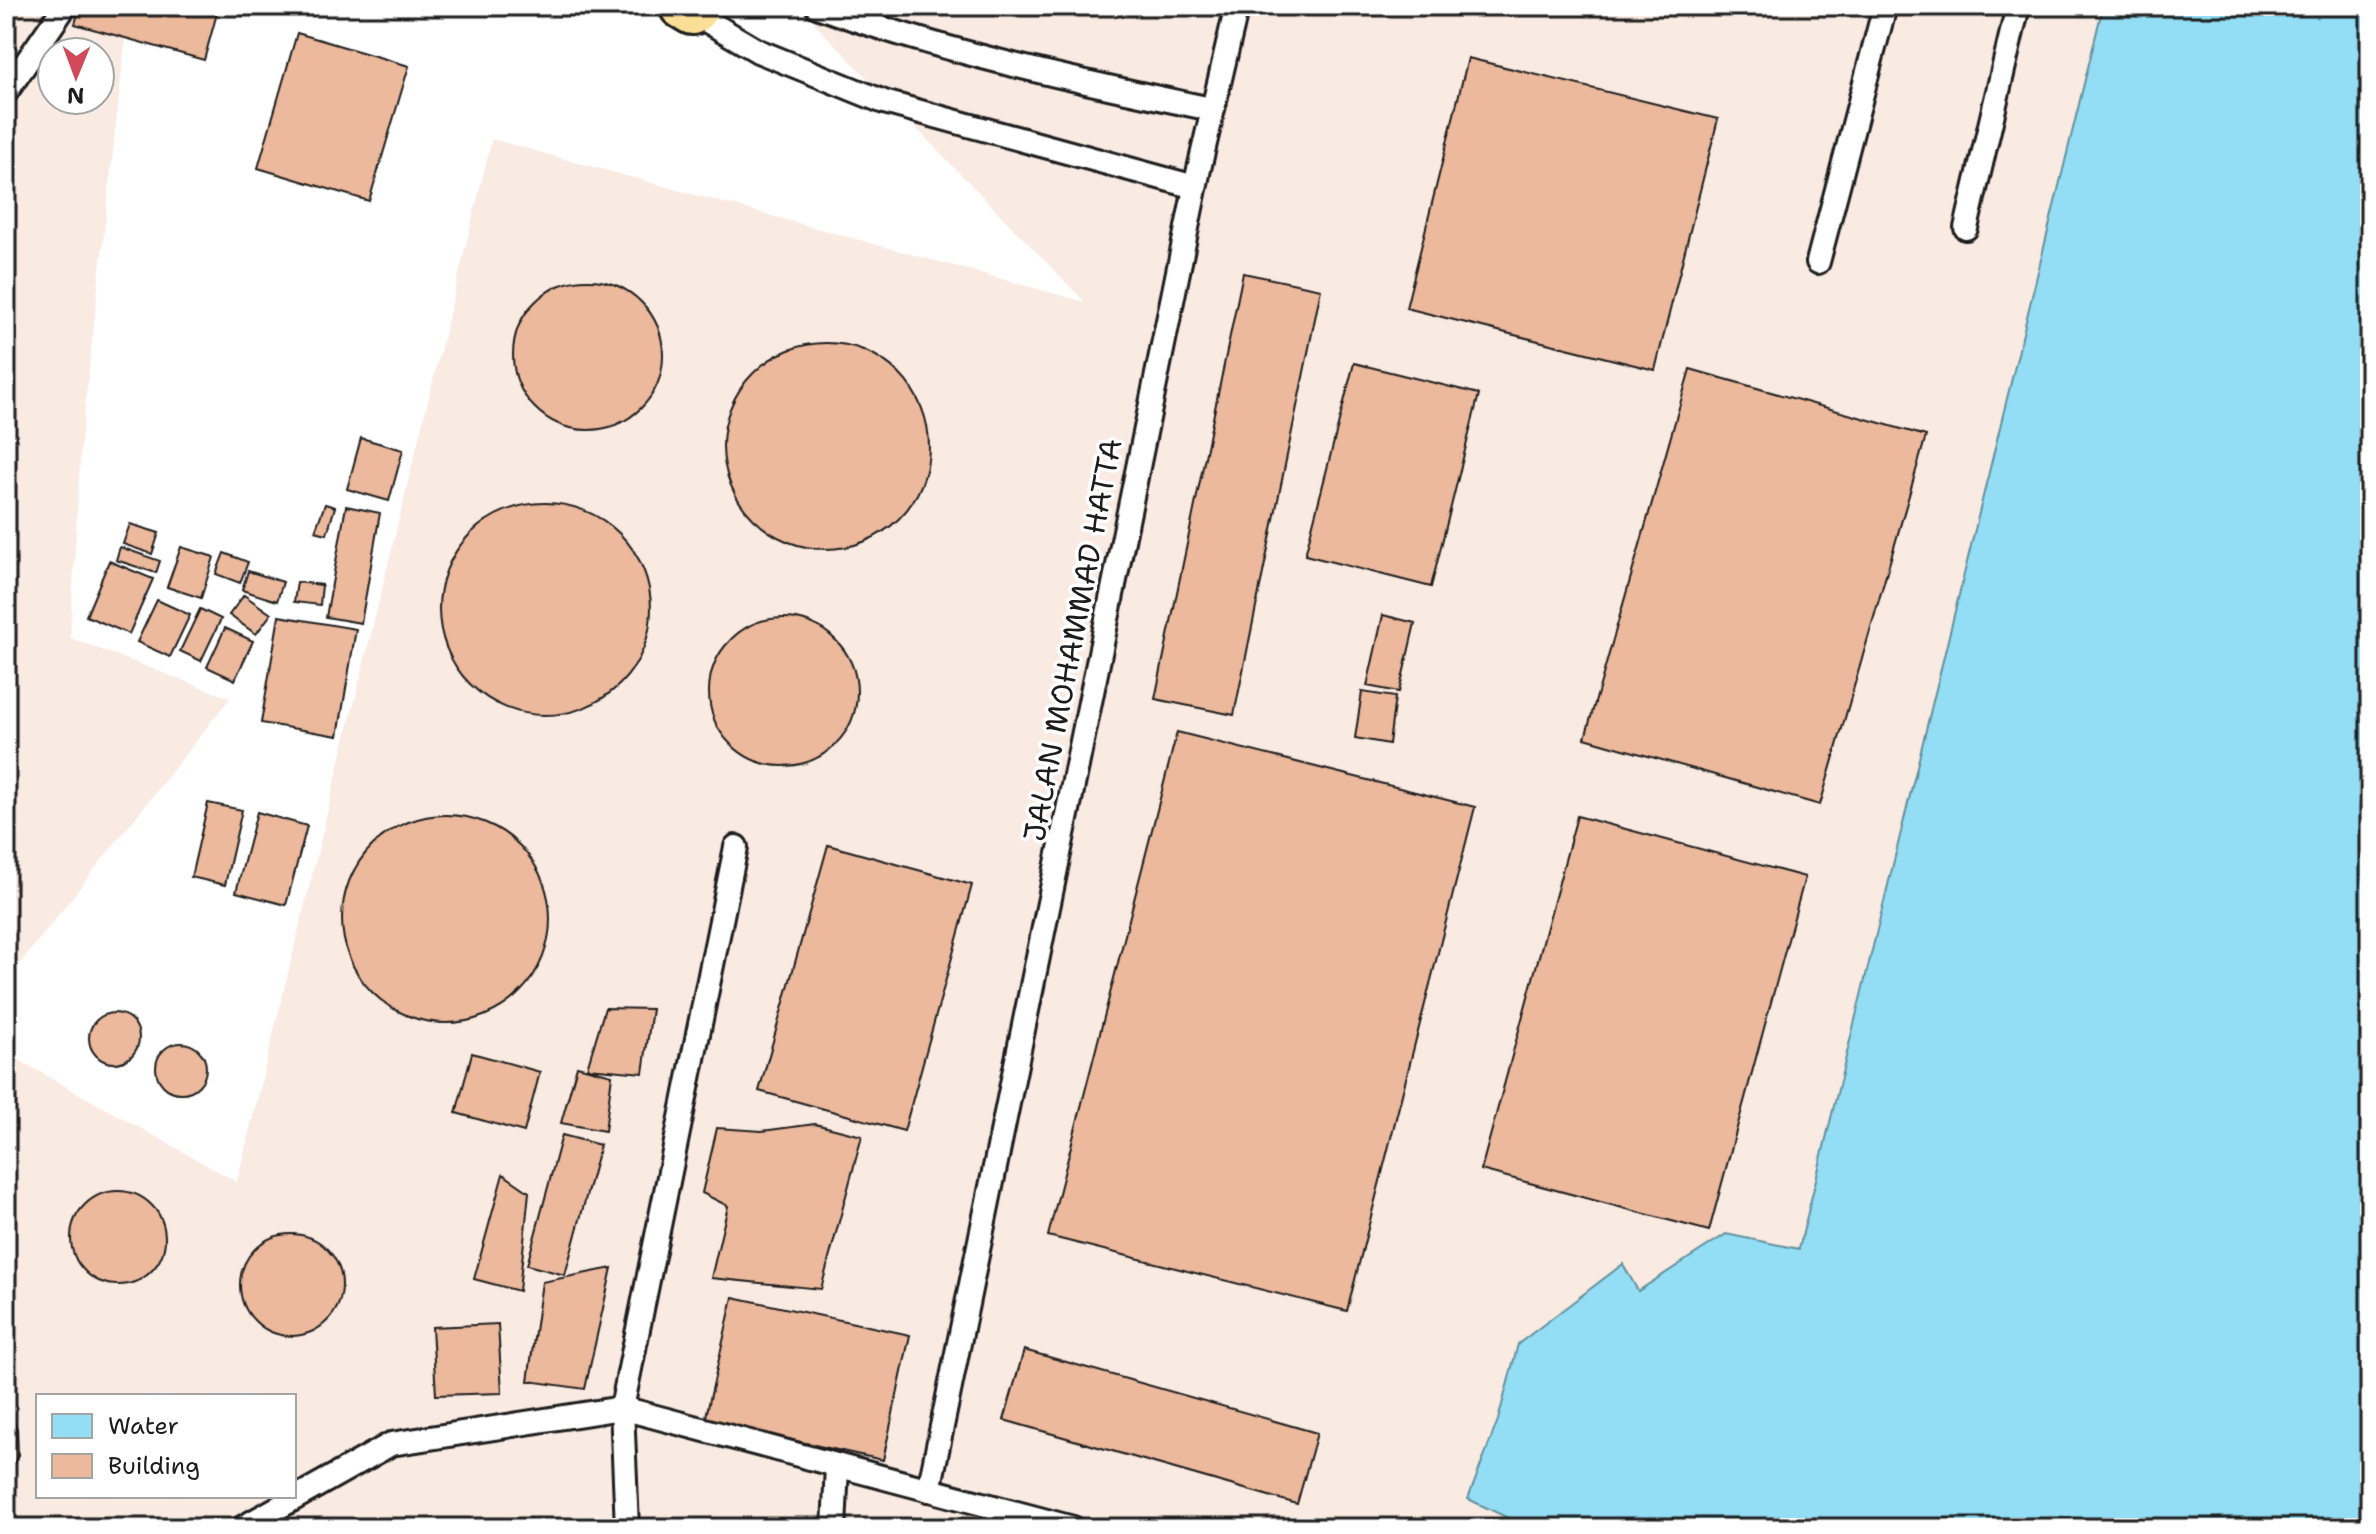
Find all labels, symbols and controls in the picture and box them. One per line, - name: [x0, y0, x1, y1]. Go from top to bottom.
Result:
- north arrow: [36, 36, 116, 116]
- text: N: [67, 81, 85, 110]
- street label: JALAN MOHAMMAD HATTA: [1013, 435, 1132, 845]
- legend: [36, 1394, 296, 1498]
- text: Water: [108, 1410, 179, 1442]
- text: Building: [108, 1450, 200, 1482]

